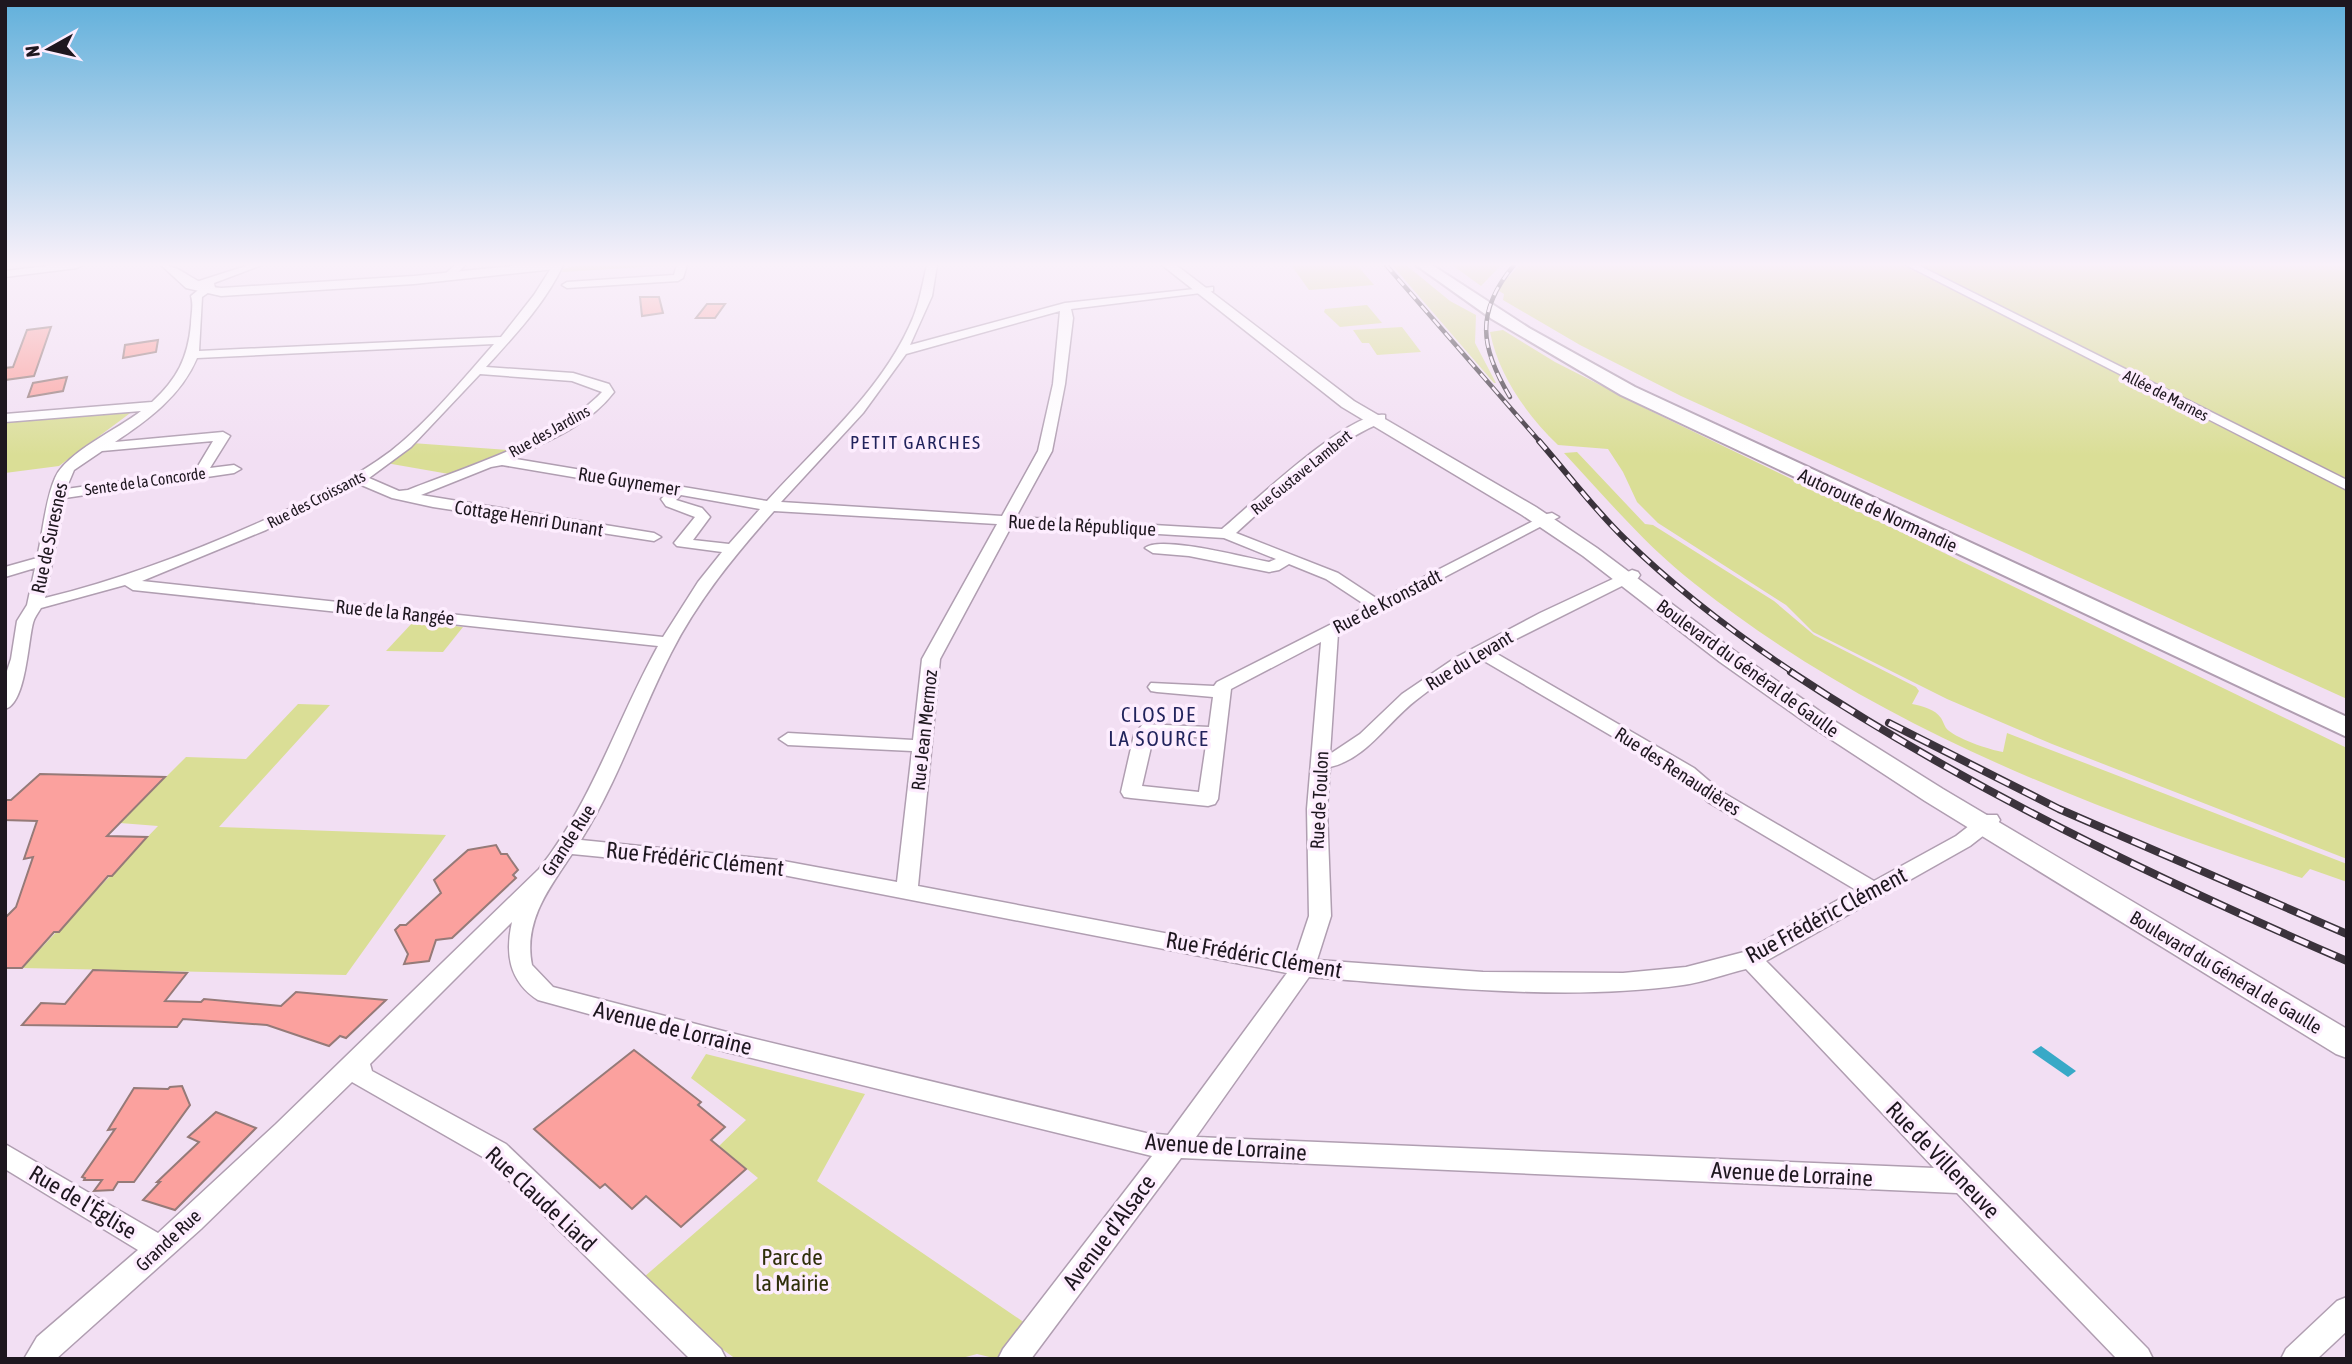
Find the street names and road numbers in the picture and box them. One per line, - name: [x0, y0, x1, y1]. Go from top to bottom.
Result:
- street label: Allée de Marnes: [2120, 366, 2212, 424]
- street label: Rue des Jardins: [505, 401, 593, 461]
- street label: Rue Gustave Lambert: [1247, 426, 1355, 518]
- street label: Rue Guynemer: [577, 462, 682, 500]
- street label: Sente de la Concorde: [83, 464, 207, 498]
- street label: Autoroute de Normandie: [1795, 464, 1961, 556]
- street label: Rue des Croissants: [264, 466, 368, 531]
- street label: Rue de Suresnes: [27, 480, 72, 595]
- street label: Cottage Henri Dunant: [453, 495, 605, 541]
- street label: Rue de la République: [1007, 510, 1157, 540]
- street label: Rue de Kronstadt: [1329, 564, 1445, 638]
- street label: Boulevard du Général de Gaulle: [1653, 594, 1843, 742]
- street label: Rue de la Rangée: [335, 595, 455, 629]
- street label: Rue du Levant: [1421, 625, 1517, 695]
- street label: Rue Jean Mermoz: [907, 668, 941, 792]
- street label: Rue des Renaudières: [1611, 722, 1745, 820]
- street label: Rue de Toulon: [1305, 750, 1333, 850]
- street label: Grande Rue: [537, 800, 599, 880]
- street label: Rue Frédéric Clément: [605, 837, 785, 881]
- street label: Rue Frédéric Clément: [1741, 862, 1911, 968]
- street label: Boulevard du Général de Gaulle: [2126, 906, 2326, 1038]
- street label: Rue Frédéric Clément: [1164, 927, 1344, 983]
- street label: Avenue de Lorraine: [591, 996, 755, 1060]
- street label: Rue de Villeneuve: [1881, 1096, 2005, 1224]
- street label: Avenue de Lorraine: [1144, 1128, 1308, 1166]
- street label: Rue Claude Liard: [480, 1141, 602, 1257]
- street label: Avenue de Lorraine: [1711, 1157, 1873, 1191]
- street label: Rue de l'Église: [25, 1160, 141, 1244]
- street label: Avenue d'Alsace: [1058, 1170, 1160, 1294]
- street label: Grande Rue: [131, 1204, 205, 1276]

